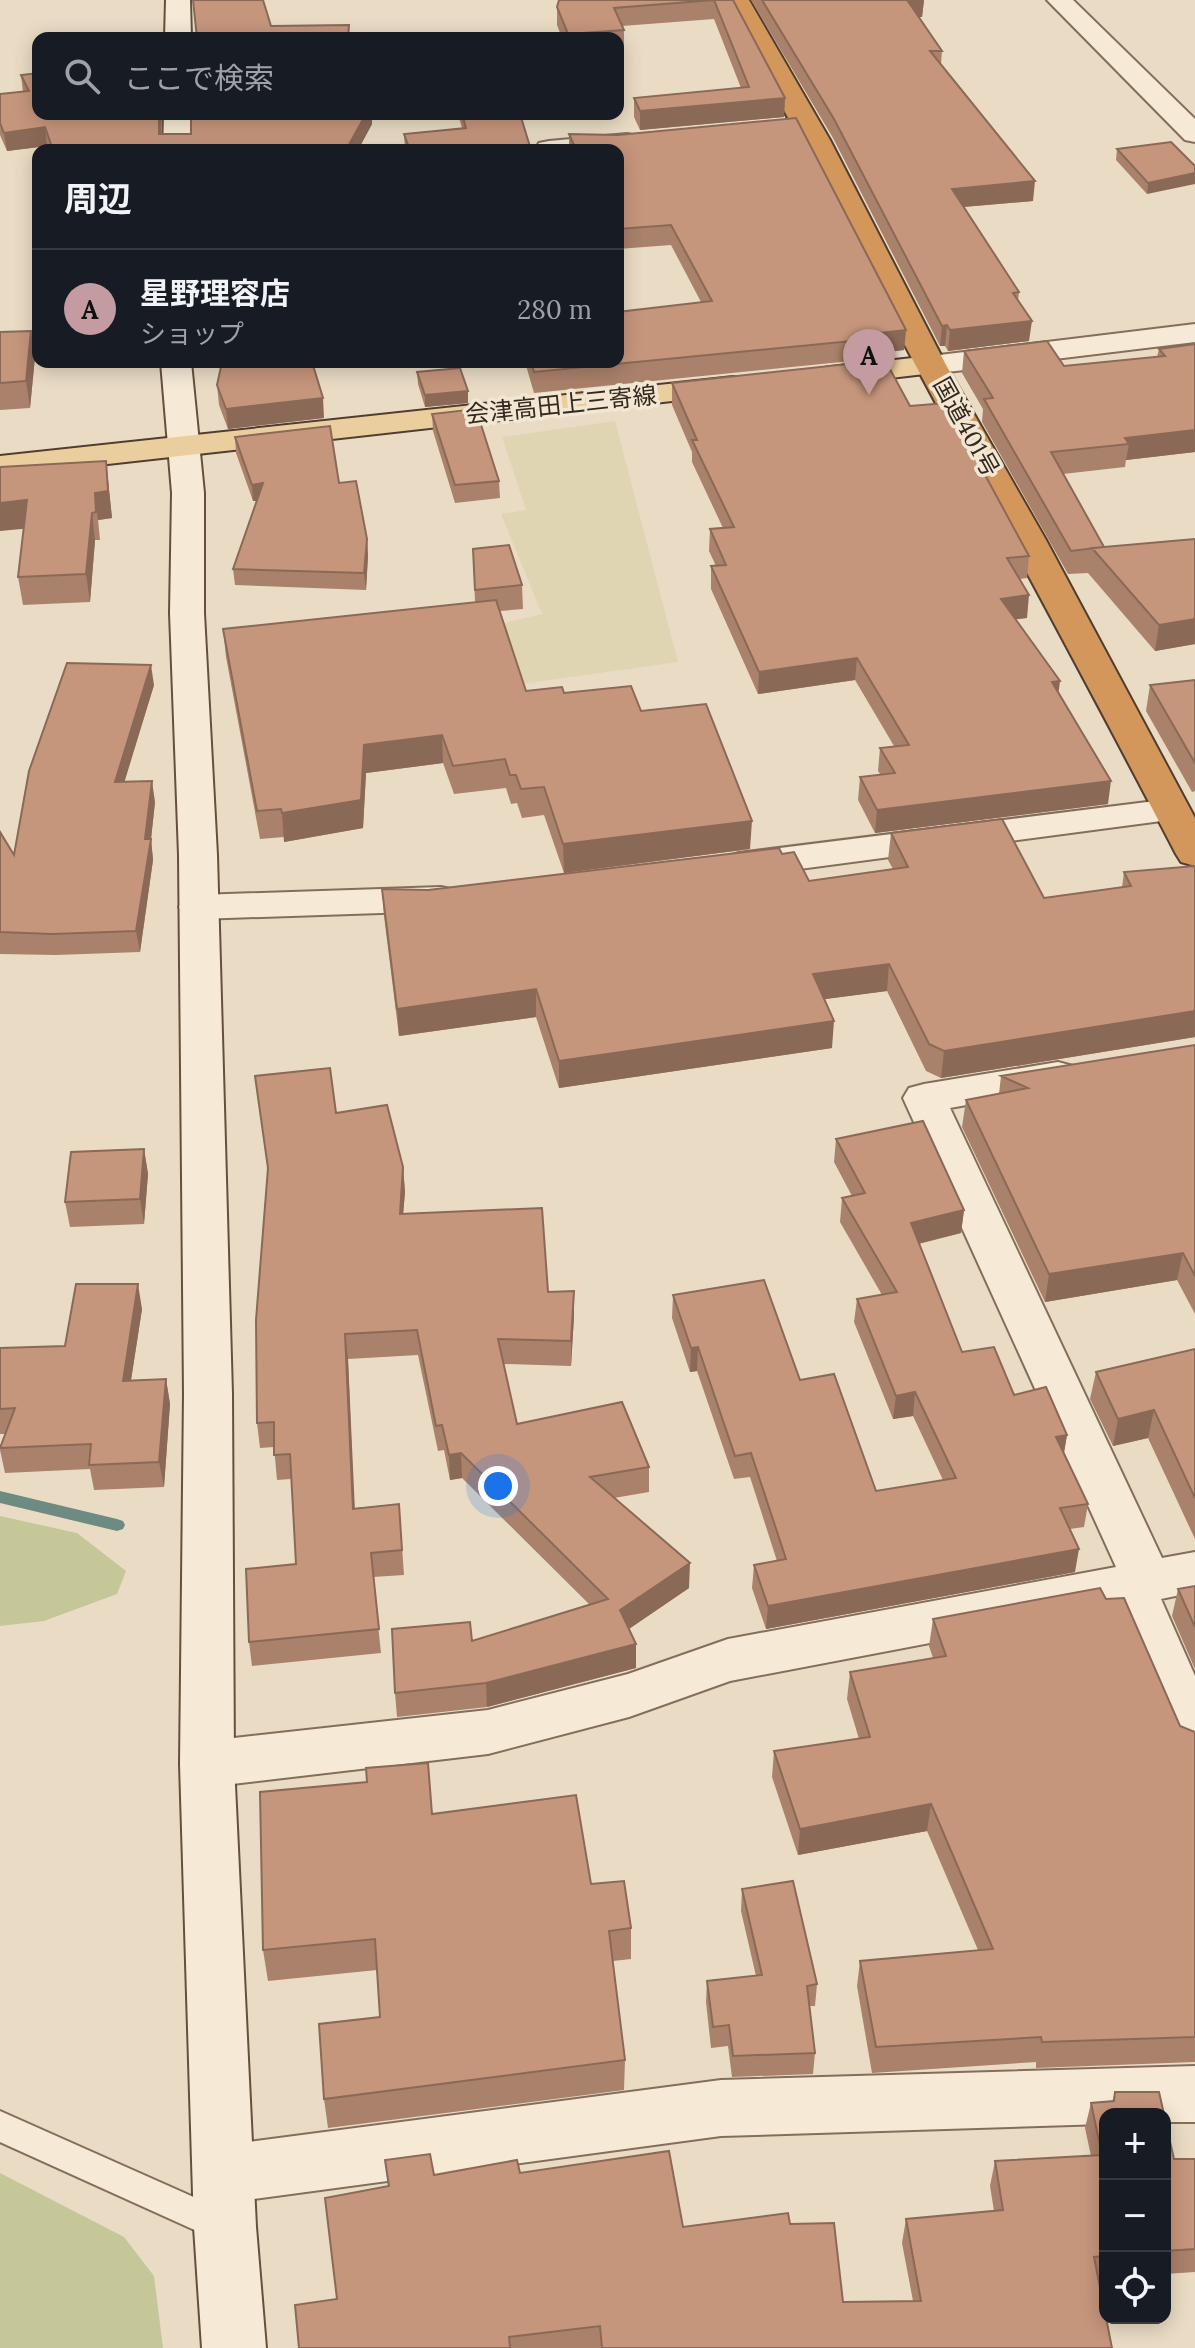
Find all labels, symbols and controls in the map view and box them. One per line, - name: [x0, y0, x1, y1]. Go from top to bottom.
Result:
- search box: [32, 32, 624, 120]
- icon: search: [60, 54, 104, 98]
- text: ここで検索: [124, 59, 274, 97]
- text: 周辺: [64, 177, 132, 220]
- text: 星野理容店: [140, 274, 290, 312]
- text: A: [81, 293, 99, 326]
- text: 280 m: [517, 293, 592, 326]
- text: ショップ: [140, 317, 244, 350]
- pin: A: [843, 329, 895, 395]
- street label: 国道401号: [927, 372, 1006, 482]
- street label: 会津高田上三寄線: [464, 379, 658, 430]
- your location: [478, 1466, 518, 1506]
- map controls: [1099, 2108, 1171, 2324]
- button: +: [1099, 2108, 1171, 2180]
- button: −: [1099, 2180, 1171, 2252]
- button: locate: [1099, 2252, 1171, 2324]

